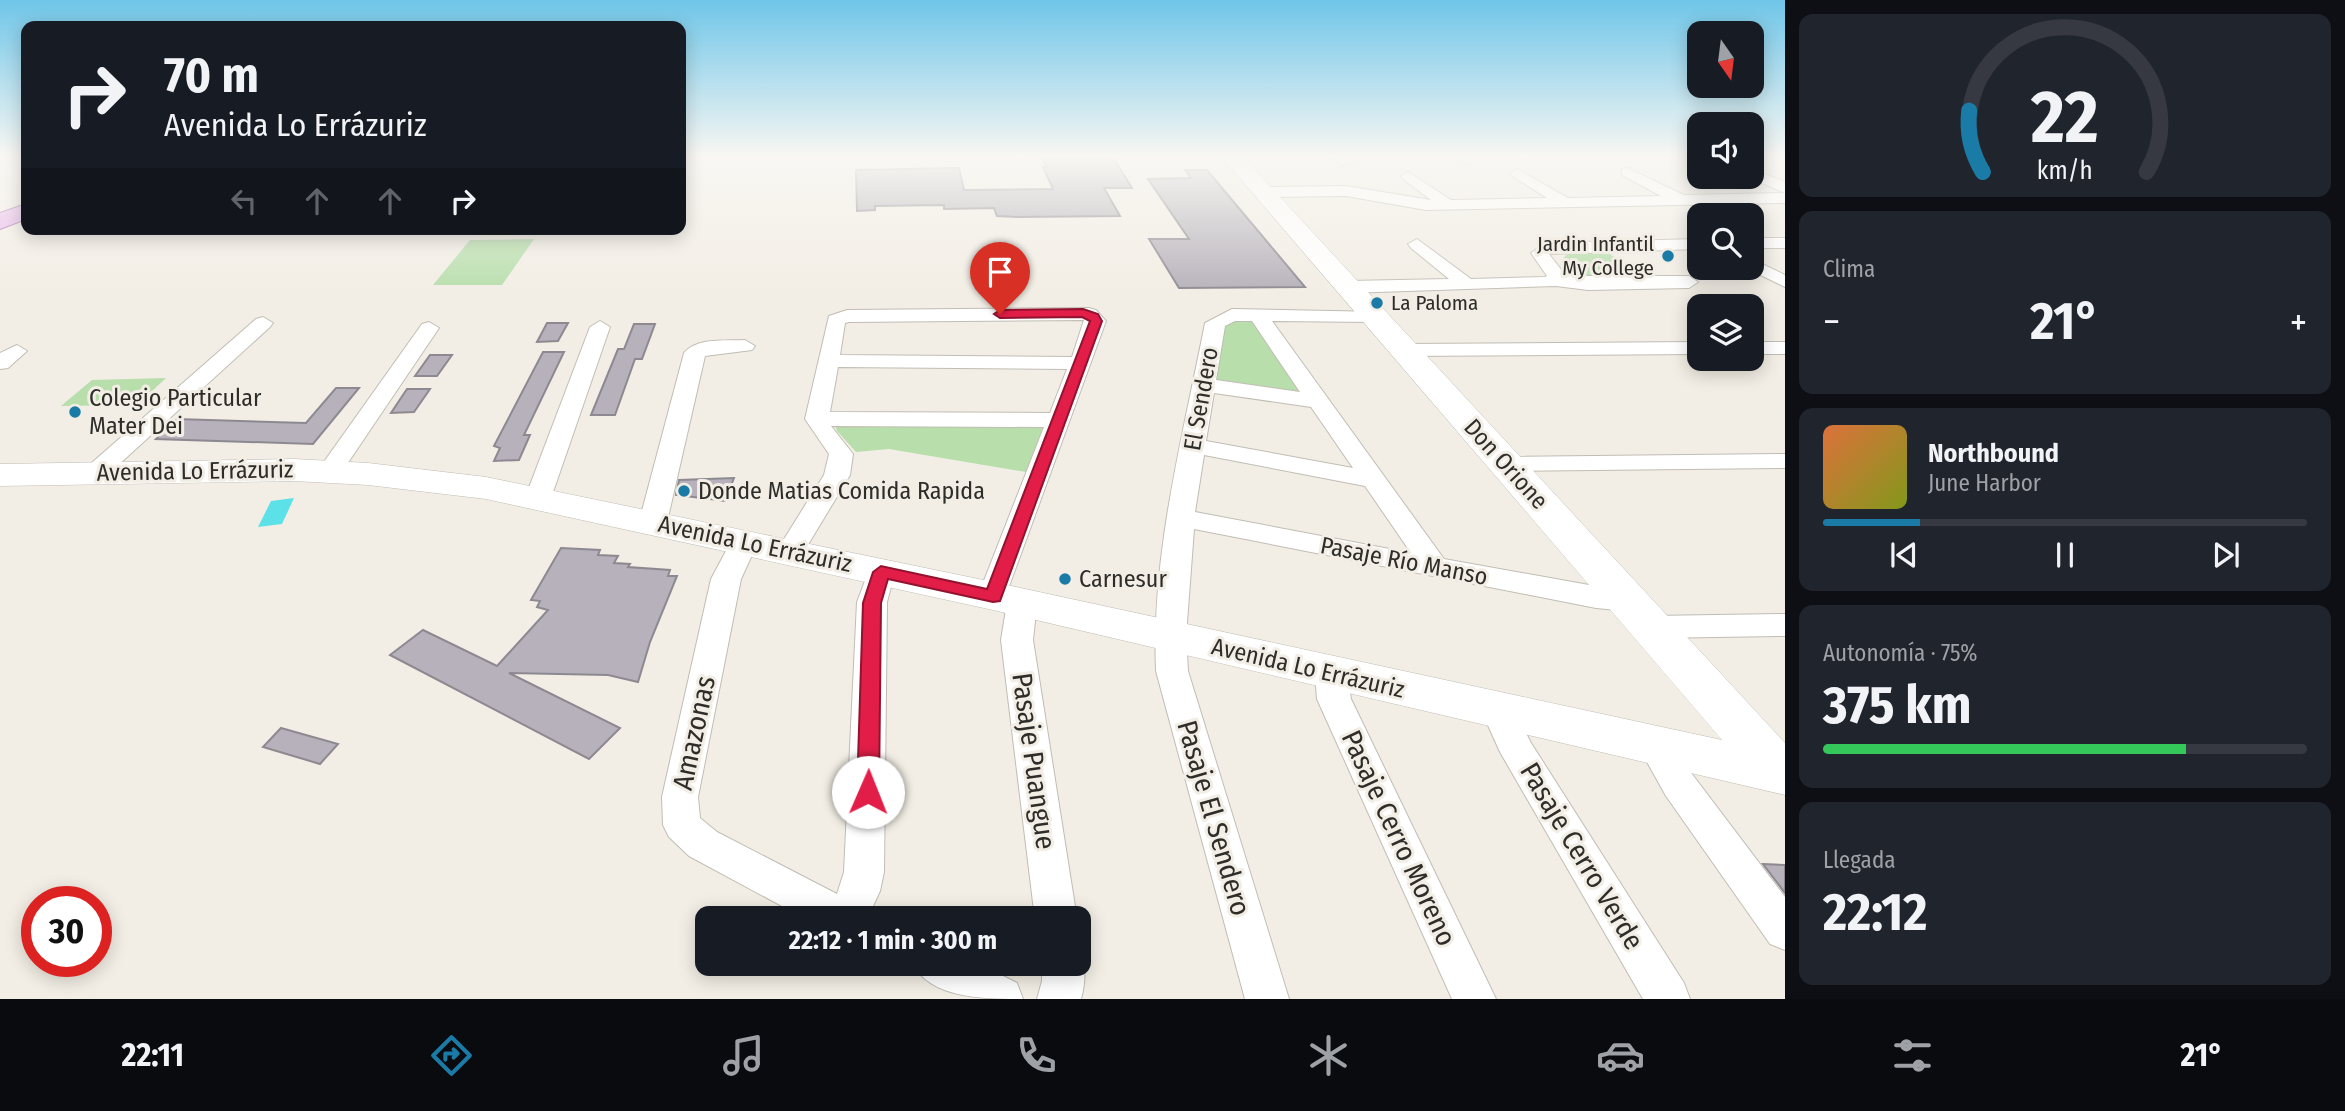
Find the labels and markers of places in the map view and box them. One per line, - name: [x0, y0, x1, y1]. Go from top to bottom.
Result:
- place label: Jardin Infantil My College: [1537, 231, 1654, 281]
- pin: [970, 242, 1030, 314]
- marker: Jardin Infantil My College: [1660, 248, 1676, 264]
- place label: La Paloma: [1391, 290, 1478, 316]
- marker: La Paloma: [1369, 295, 1385, 311]
- place label: Colegio Particular Mater Dei: [89, 384, 262, 440]
- marker: Colegio Particular Mater Dei: [67, 404, 83, 420]
- place label: Donde Matias Comida Rapida: [698, 477, 985, 505]
- marker: Donde Matias Comida Rapida: [676, 483, 692, 499]
- place label: Carnesur: [1079, 565, 1167, 593]
- marker: Carnesur: [1057, 571, 1073, 587]

